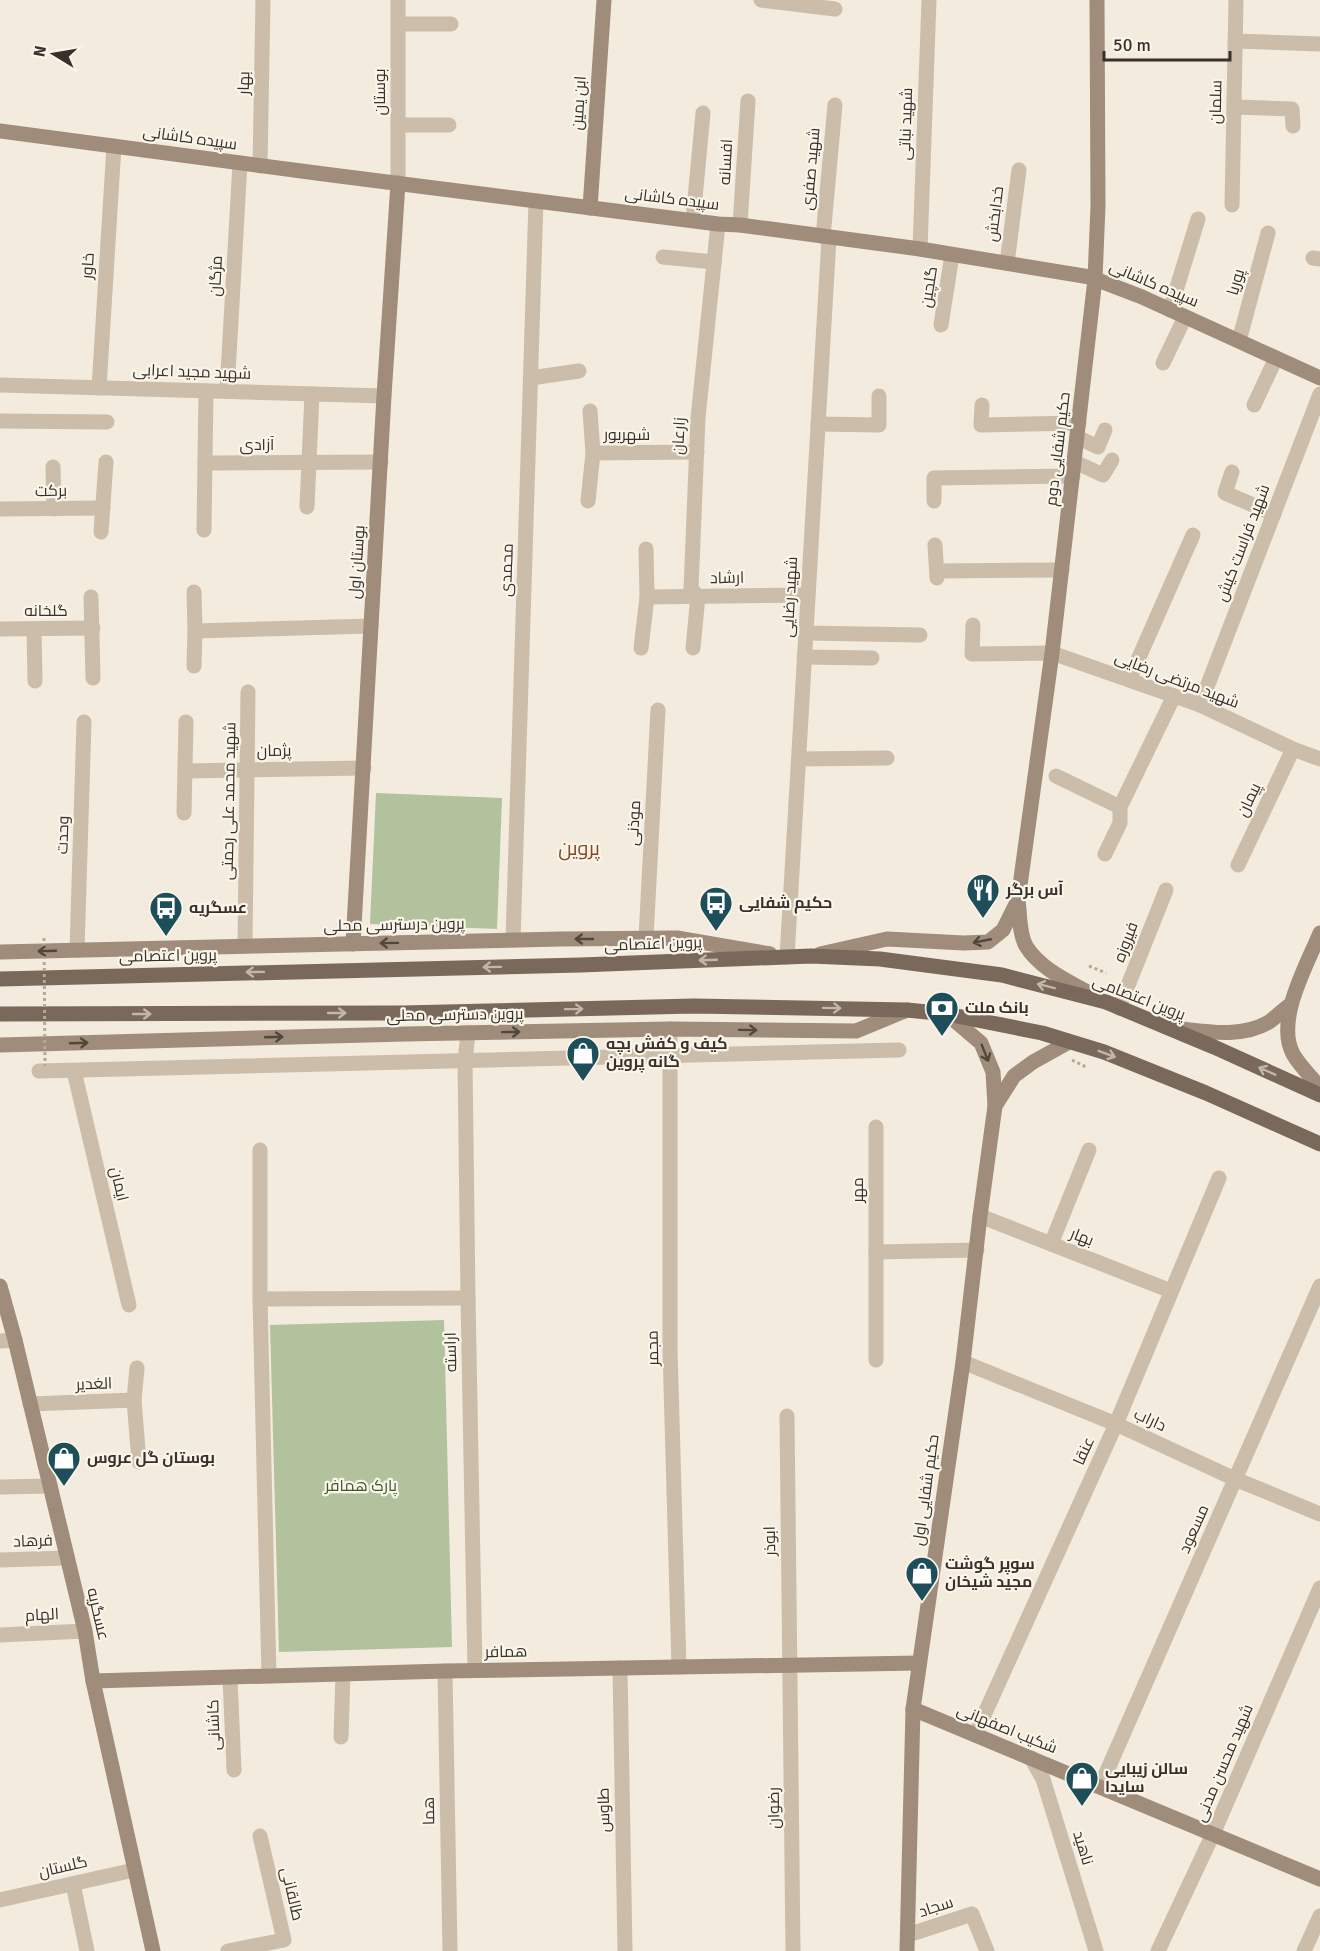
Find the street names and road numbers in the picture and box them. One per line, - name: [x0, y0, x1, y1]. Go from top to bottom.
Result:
- street label: بوستان: [370, 69, 390, 115]
- street label: بهار: [234, 71, 254, 96]
- street label: ابن یمین: [567, 75, 591, 131]
- street label: سلمان: [1206, 80, 1226, 124]
- street label: شهید نباتی: [895, 87, 917, 161]
- street label: سپیده کاشانی: [141, 121, 239, 155]
- street label: شهید صفری: [797, 127, 825, 211]
- street label: افسانه: [715, 138, 737, 186]
- street label: سپیده کاشانی: [624, 183, 720, 215]
- street label: خدابخش: [982, 185, 1008, 243]
- street label: خاور: [77, 252, 99, 281]
- street label: مژگان: [205, 255, 227, 297]
- street label: سپیده کاشانی: [1106, 256, 1202, 312]
- street label: گلچین: [916, 265, 943, 309]
- street label: پوریا: [1223, 266, 1250, 298]
- street label: شهید مجید اعرابی: [132, 360, 252, 384]
- street label: حکیم شفایی دوم: [1041, 391, 1076, 507]
- street label: زارعان: [668, 417, 690, 455]
- street label: شهریور: [603, 425, 650, 445]
- street label: آزادی: [240, 435, 275, 455]
- street label: برکت: [35, 481, 67, 501]
- street label: شهید فراست کیش: [1211, 482, 1275, 604]
- street label: بوستان اول: [344, 524, 370, 600]
- street label: محمدی: [496, 543, 518, 597]
- street label: شهید رضایی: [778, 556, 802, 638]
- street label: ارشاد: [710, 568, 744, 588]
- street label: گلخانه: [24, 601, 68, 621]
- street label: شهید مرتضی رضایی: [1112, 647, 1242, 713]
- street label: شهید محمد علی رحمتی: [218, 722, 240, 880]
- street label: پژمان: [256, 741, 292, 762]
- street label: پیمان: [1233, 779, 1267, 821]
- street label: موذنی: [623, 800, 645, 846]
- street label: وحدت: [52, 815, 74, 855]
- street label: پروین درسترسی محلی: [323, 914, 466, 937]
- street label: فیروزه: [1109, 919, 1143, 965]
- street label: پروین اعتصامی: [604, 932, 703, 957]
- street label: پروین اعتصامی: [119, 945, 218, 968]
- street label: پروین اعتصامی: [1089, 971, 1189, 1026]
- street label: پروین دسترسی محلی: [386, 1004, 524, 1027]
- street label: ایمان: [105, 1165, 133, 1203]
- street label: مهر: [848, 1177, 868, 1204]
- street label: بهار: [1066, 1223, 1097, 1251]
- street label: مجمر: [643, 1330, 663, 1367]
- street label: اراسته: [441, 1332, 461, 1372]
- street label: الغدیر: [74, 1373, 113, 1395]
- street label: داراب: [1131, 1404, 1169, 1436]
- street label: حکیم شفایی اول: [908, 1433, 945, 1547]
- street label: عنقا: [1069, 1434, 1099, 1468]
- street label: مسعود: [1174, 1502, 1214, 1556]
- street label: ابوذر: [760, 1526, 780, 1557]
- street label: فرهاد: [13, 1530, 53, 1552]
- street label: عسگریه: [82, 1586, 114, 1642]
- street label: الهام: [24, 1604, 60, 1627]
- street label: همافر: [483, 1642, 528, 1662]
- street label: کاشانی: [203, 1699, 225, 1751]
- street label: شکیب اصفهانی: [954, 1700, 1060, 1758]
- street label: شهید محسن مدنی: [1190, 1701, 1258, 1825]
- street label: طاوس: [594, 1787, 614, 1833]
- street label: رضوان: [764, 1787, 784, 1829]
- street label: هما: [419, 1797, 439, 1825]
- street label: ناهید: [1068, 1828, 1098, 1868]
- street label: گلستان: [37, 1852, 89, 1882]
- street label: طالقانی: [276, 1865, 308, 1923]
- street label: سجاد: [916, 1892, 956, 1922]

